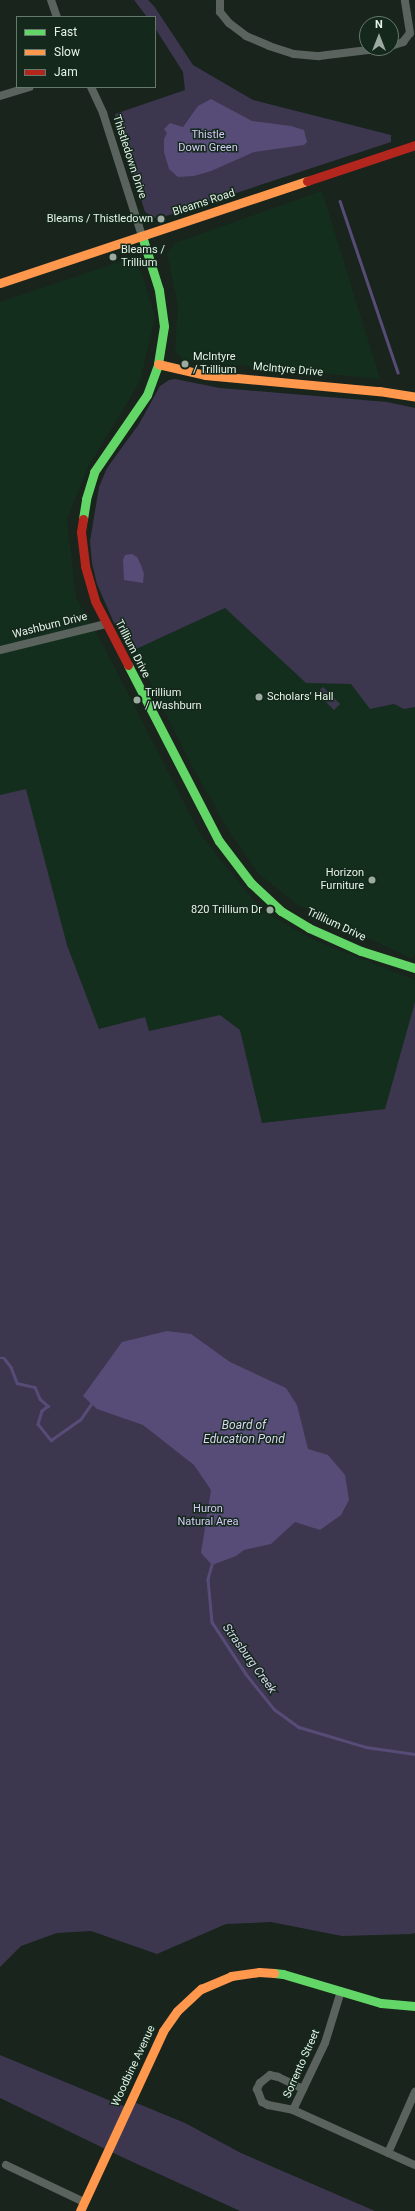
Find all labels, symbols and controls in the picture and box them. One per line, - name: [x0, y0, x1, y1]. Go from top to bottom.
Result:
- legend: [16, 16, 156, 88]
- north arrow: [359, 16, 399, 56]
- text: N: [375, 18, 383, 31]
- text: Fast: [54, 25, 77, 39]
- text: Slow: [54, 45, 80, 59]
- text: Jam: [54, 65, 78, 79]
- street label: Thistledown Drive: [109, 113, 149, 201]
- park label: Thistle Down Green: [178, 129, 238, 155]
- street label: Bleams Road: [171, 187, 237, 219]
- place label: Bleams / Thistledown: [46, 212, 153, 226]
- marker: Bleams / Thistledown: [156, 214, 166, 224]
- place label: Bleams / Trillium: [121, 244, 165, 270]
- marker: Bleams / Trillium: [108, 252, 118, 262]
- place label: McIntyre / Trillium: [193, 351, 237, 377]
- marker: McIntyre / Trillium: [180, 359, 190, 369]
- street label: McIntyre Drive: [252, 360, 324, 380]
- street label: Washburn Drive: [11, 610, 89, 642]
- street label: Trillium Drive: [112, 618, 152, 680]
- place label: Trillium / Washburn: [145, 687, 202, 713]
- place label: Scholars' Hall: [267, 690, 334, 704]
- marker: Scholars' Hall: [254, 692, 264, 702]
- marker: Trillium / Washburn: [132, 695, 142, 705]
- place label: Horizon Furniture: [320, 867, 364, 893]
- marker: Horizon Furniture: [367, 875, 377, 885]
- place label: 820 Trillium Dr: [191, 903, 262, 917]
- marker: 820 Trillium Dr: [265, 905, 275, 915]
- street label: Trillium Drive: [304, 906, 368, 944]
- water label: Board of Education Pond: [203, 1419, 285, 1447]
- park label: Huron Natural Area: [177, 1503, 239, 1529]
- water label: Strasburg Creek: [219, 1621, 279, 1697]
- street label: Woodbine Avenue: [109, 2023, 159, 2109]
- street label: Sorrento Street: [281, 2028, 323, 2100]

